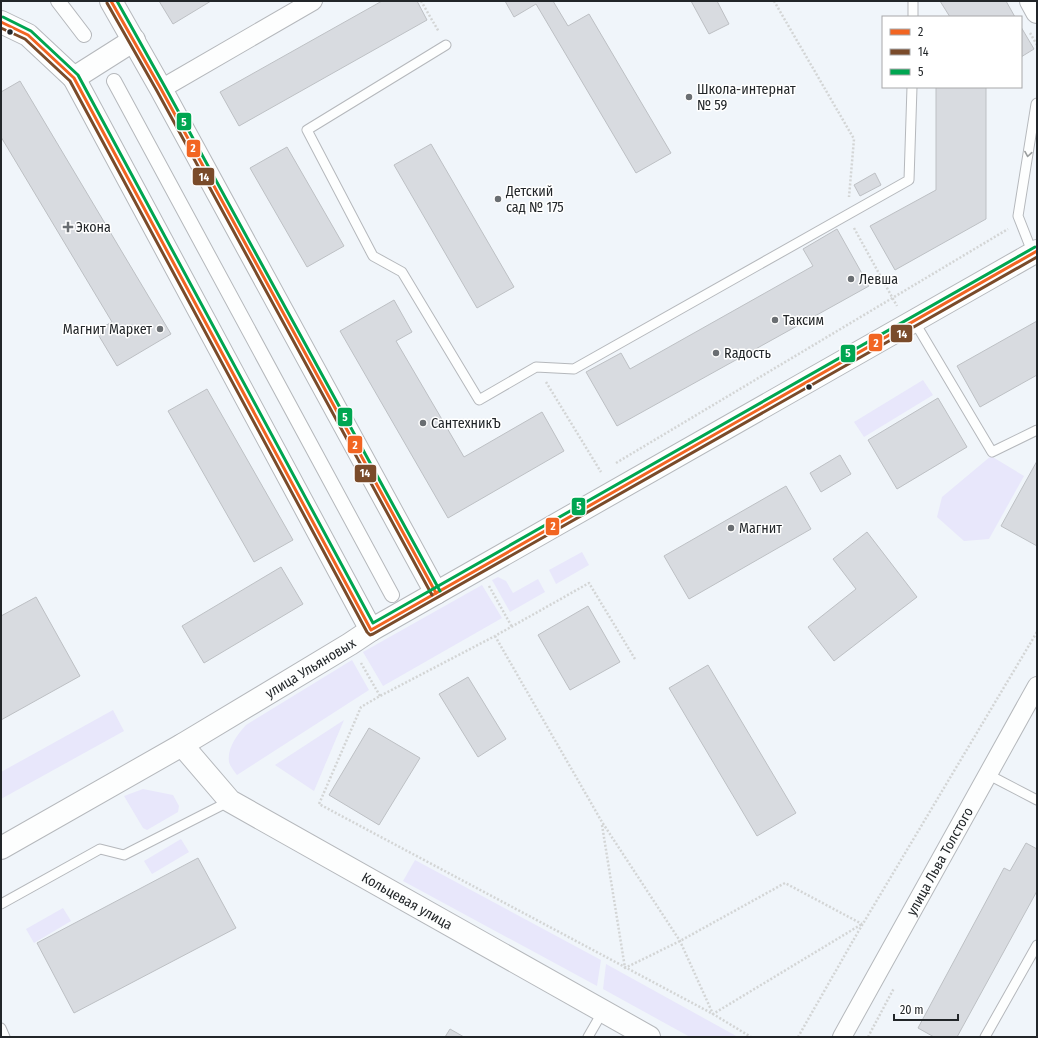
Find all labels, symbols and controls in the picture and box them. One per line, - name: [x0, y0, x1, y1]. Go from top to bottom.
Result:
- legend: [882, 16, 1022, 88]
- text: 2: [918, 25, 923, 39]
- unlabelled marker: [5, 27, 15, 37]
- text: 14: [918, 45, 929, 59]
- text: 5: [918, 65, 924, 79]
- place label: Школа-интернат № 59: [697, 81, 796, 114]
- marker: Школа-интернат № 59: [684, 92, 694, 102]
- line badge: 5: [176, 112, 192, 131]
- text: 5: [181, 116, 187, 129]
- line badge: 2: [186, 139, 201, 158]
- text: 2: [189, 142, 196, 155]
- one-way arrow: [1024, 151, 1033, 157]
- line badge: 14: [192, 167, 215, 186]
- text: 14: [199, 171, 209, 184]
- place label: Детский сад № 175: [505, 183, 564, 216]
- marker: Детский сад № 175: [493, 194, 503, 204]
- place label: Экона: [76, 219, 111, 236]
- marker: Экона: [63, 222, 73, 232]
- place label: Левша: [859, 271, 898, 288]
- marker: Левша: [846, 274, 856, 284]
- place label: Таксим: [783, 312, 824, 329]
- marker: Таксим: [770, 315, 780, 325]
- place label: Магнит Маркет: [63, 321, 152, 338]
- marker: Магнит Маркет: [155, 324, 165, 334]
- line badge: 14: [890, 324, 913, 343]
- text: 14: [897, 328, 907, 341]
- line badge: 2: [868, 333, 883, 352]
- text: 2: [872, 337, 879, 350]
- line badge: 5: [840, 344, 856, 363]
- place label: Rадость: [724, 345, 772, 362]
- text: 5: [845, 347, 851, 360]
- marker: Rадость: [711, 348, 721, 358]
- unlabelled marker: [804, 382, 814, 392]
- line badge: 5: [337, 407, 353, 427]
- text: 5: [342, 411, 348, 424]
- place label: СантехникЪ: [431, 415, 501, 432]
- marker: СантехникЪ: [418, 418, 428, 428]
- line badge: 2: [347, 435, 363, 454]
- text: 2: [351, 439, 358, 452]
- line badge: 14: [354, 464, 377, 483]
- text: 14: [360, 467, 370, 480]
- line badge: 5: [571, 497, 586, 516]
- text: 5: [576, 500, 582, 513]
- line badge: 2: [545, 517, 560, 536]
- text: 2: [549, 520, 556, 533]
- place label: Магнит: [739, 520, 782, 537]
- marker: Магнит: [726, 523, 736, 533]
- street label: улица Ульяновых: [262, 634, 360, 702]
- street label: улица Льва Толстого: [903, 804, 977, 919]
- street label: Кольцевая улица: [359, 868, 456, 933]
- scale bar: [894, 996, 958, 1022]
- text: 20 m: [900, 1003, 924, 1017]

